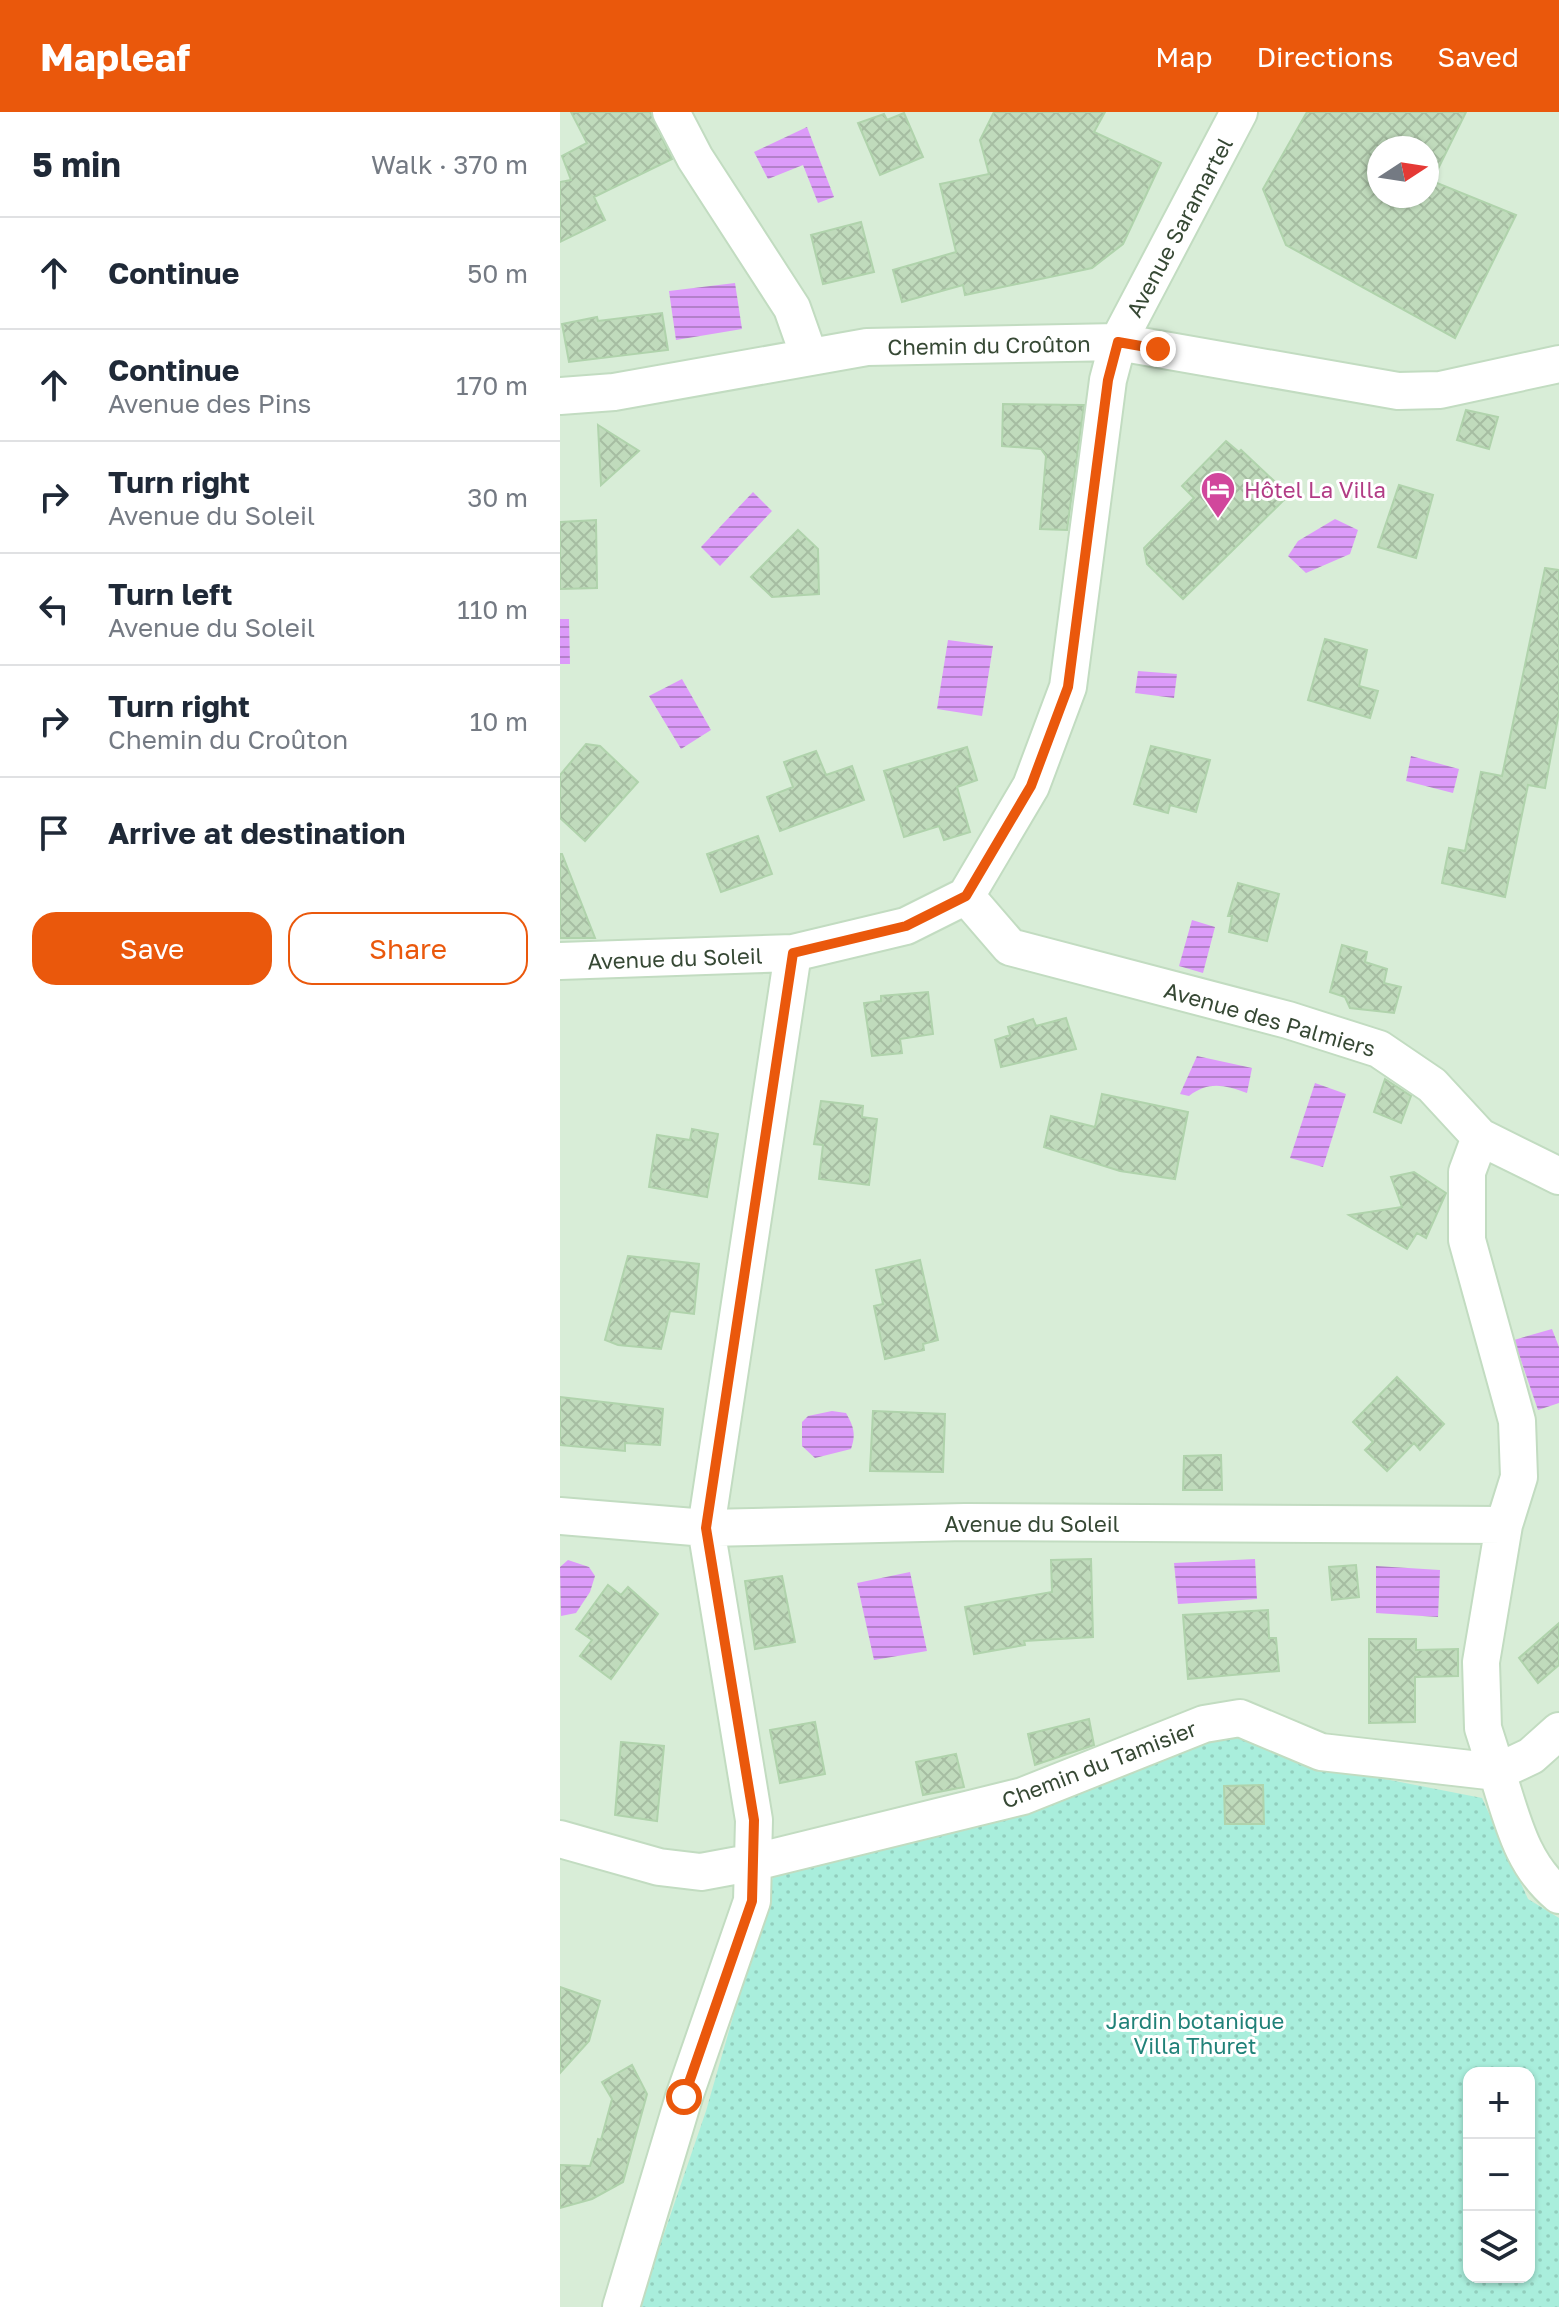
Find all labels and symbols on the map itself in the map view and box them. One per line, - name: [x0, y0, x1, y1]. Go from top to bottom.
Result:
- street label: Avenue Saramartel: [1120, 132, 1238, 322]
- north arrow: [1367, 136, 1439, 208]
- street label: Chemin du Croûton: [887, 330, 1091, 360]
- route end: [1140, 331, 1176, 367]
- hotel icon: Hôtel La Villa: [1199, 470, 1237, 520]
- place label: Hôtel La Villa: [1244, 476, 1386, 503]
- street label: Avenue du Soleil: [587, 941, 763, 975]
- street label: Avenue des Palmiers: [1161, 976, 1379, 1062]
- street label: Avenue du Soleil: [944, 1510, 1120, 1537]
- street label: Chemin du Tamisier: [998, 1714, 1201, 1814]
- park label: Jardin botanique Villa Thuret: [1106, 2007, 1284, 2059]
- route start: [666, 2079, 702, 2115]

